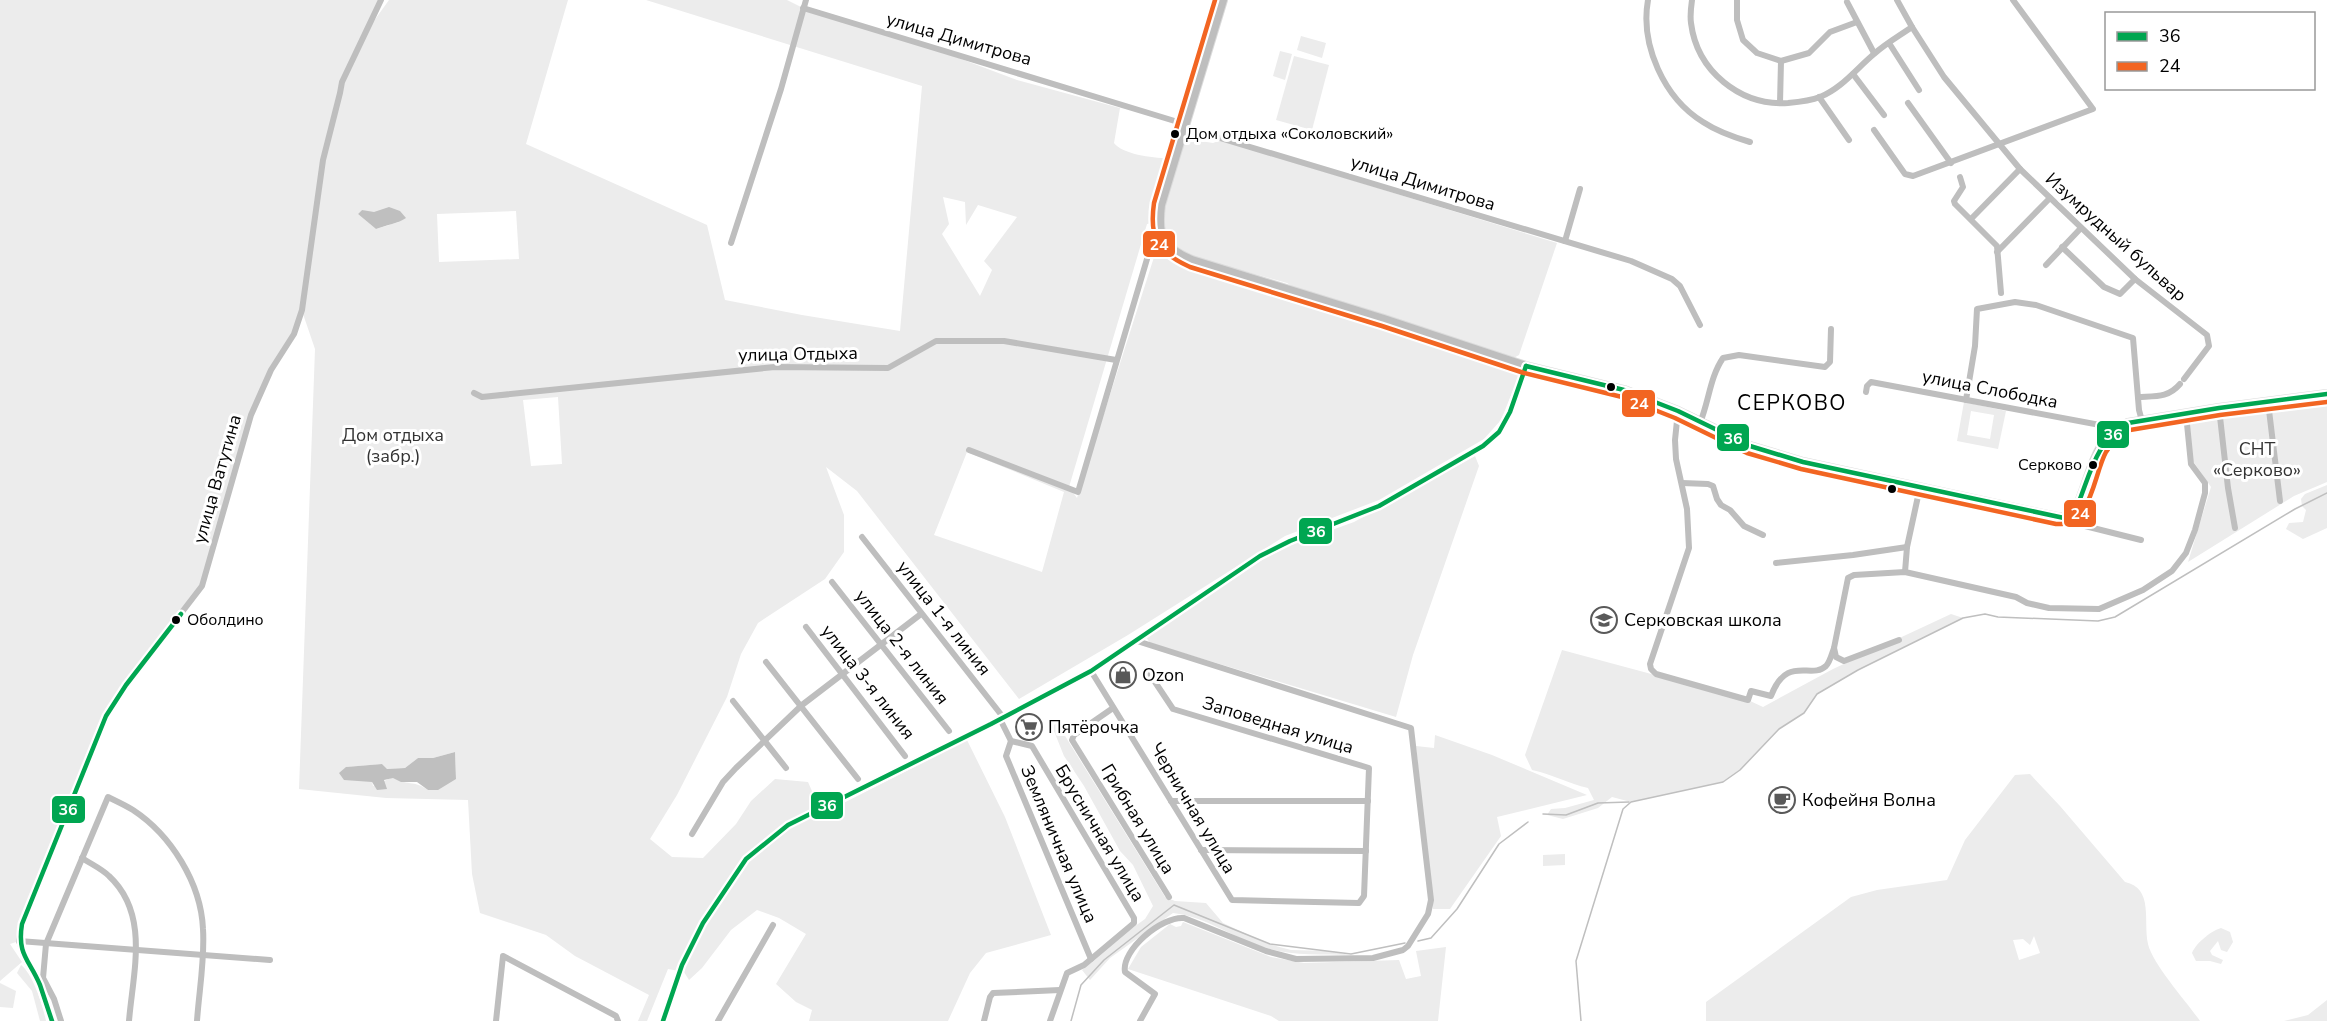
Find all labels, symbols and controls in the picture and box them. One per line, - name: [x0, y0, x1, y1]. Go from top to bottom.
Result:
- street label: улица Димитрова: [884, 7, 1034, 71]
- legend: [2105, 12, 2315, 90]
- text: 36: [2159, 24, 2181, 48]
- text: 24: [2159, 54, 2181, 78]
- place label: Дом отдыха «Соколовский»: [1186, 123, 1393, 145]
- marker: Дом отдыха «Соколовский»: [1169, 128, 1181, 140]
- street label: улица Димитрова: [1348, 150, 1498, 216]
- street label: Изумрудный бульвар: [2040, 167, 2192, 307]
- line badge: 24: [1142, 230, 1176, 258]
- text: 24: [1149, 234, 1169, 256]
- street label: улица Отдыха: [738, 341, 858, 367]
- street label: улица Слободка: [1920, 364, 2060, 414]
- unlabelled marker: [1605, 381, 1617, 393]
- line badge: 24: [1621, 389, 1656, 418]
- district label: СЕРКОВО: [1737, 389, 1847, 417]
- text: 24: [1629, 393, 1649, 415]
- street label: улица Ватутина: [187, 412, 247, 546]
- line badge: 36: [2096, 420, 2130, 449]
- park label: Дом отдыха (забр.): [342, 423, 444, 468]
- line badge: 36: [1716, 423, 1750, 452]
- text: 36: [2103, 424, 2123, 446]
- text: 36: [1723, 428, 1743, 450]
- park label: СНТ «Серково»: [2213, 437, 2301, 482]
- place label: Серково: [2018, 454, 2082, 476]
- marker: Серково: [2087, 459, 2099, 471]
- unlabelled marker: [1886, 483, 1898, 495]
- line badge: 24: [2063, 499, 2097, 528]
- text: 24: [2070, 503, 2090, 525]
- line badge: 36: [1298, 517, 1333, 545]
- text: 36: [1306, 521, 1326, 543]
- street label: улица 1-я линия: [892, 556, 996, 680]
- street label: улица 2-я линия: [850, 585, 954, 709]
- school or university icon: Серковская школа: [1589, 605, 1619, 635]
- place label: Серковская школа: [1624, 608, 1782, 632]
- place label: Оболдино: [187, 609, 264, 631]
- marker: Оболдино: [170, 614, 182, 626]
- street label: улица 3-я линия: [816, 620, 920, 744]
- shop icon: Ozon: [1108, 660, 1138, 690]
- place label: Ozon: [1142, 663, 1184, 687]
- street label: Заповедная улица: [1199, 691, 1357, 759]
- supermarket icon: Пятёрочка: [1014, 712, 1044, 742]
- place label: Пятёрочка: [1048, 715, 1139, 739]
- street label: Черничная улица: [1144, 738, 1242, 878]
- street label: Грибная улица: [1096, 759, 1180, 879]
- street label: Брусничная улица: [1050, 760, 1150, 906]
- street label: Земляничная улица: [1015, 762, 1103, 926]
- cafe icon: Кофейня Волна: [1767, 785, 1797, 815]
- place label: Кофейня Волна: [1802, 788, 1936, 812]
- line badge: 36: [810, 791, 844, 820]
- line badge: 36: [51, 795, 86, 824]
- text: 36: [817, 795, 837, 817]
- text: 36: [58, 799, 78, 821]

